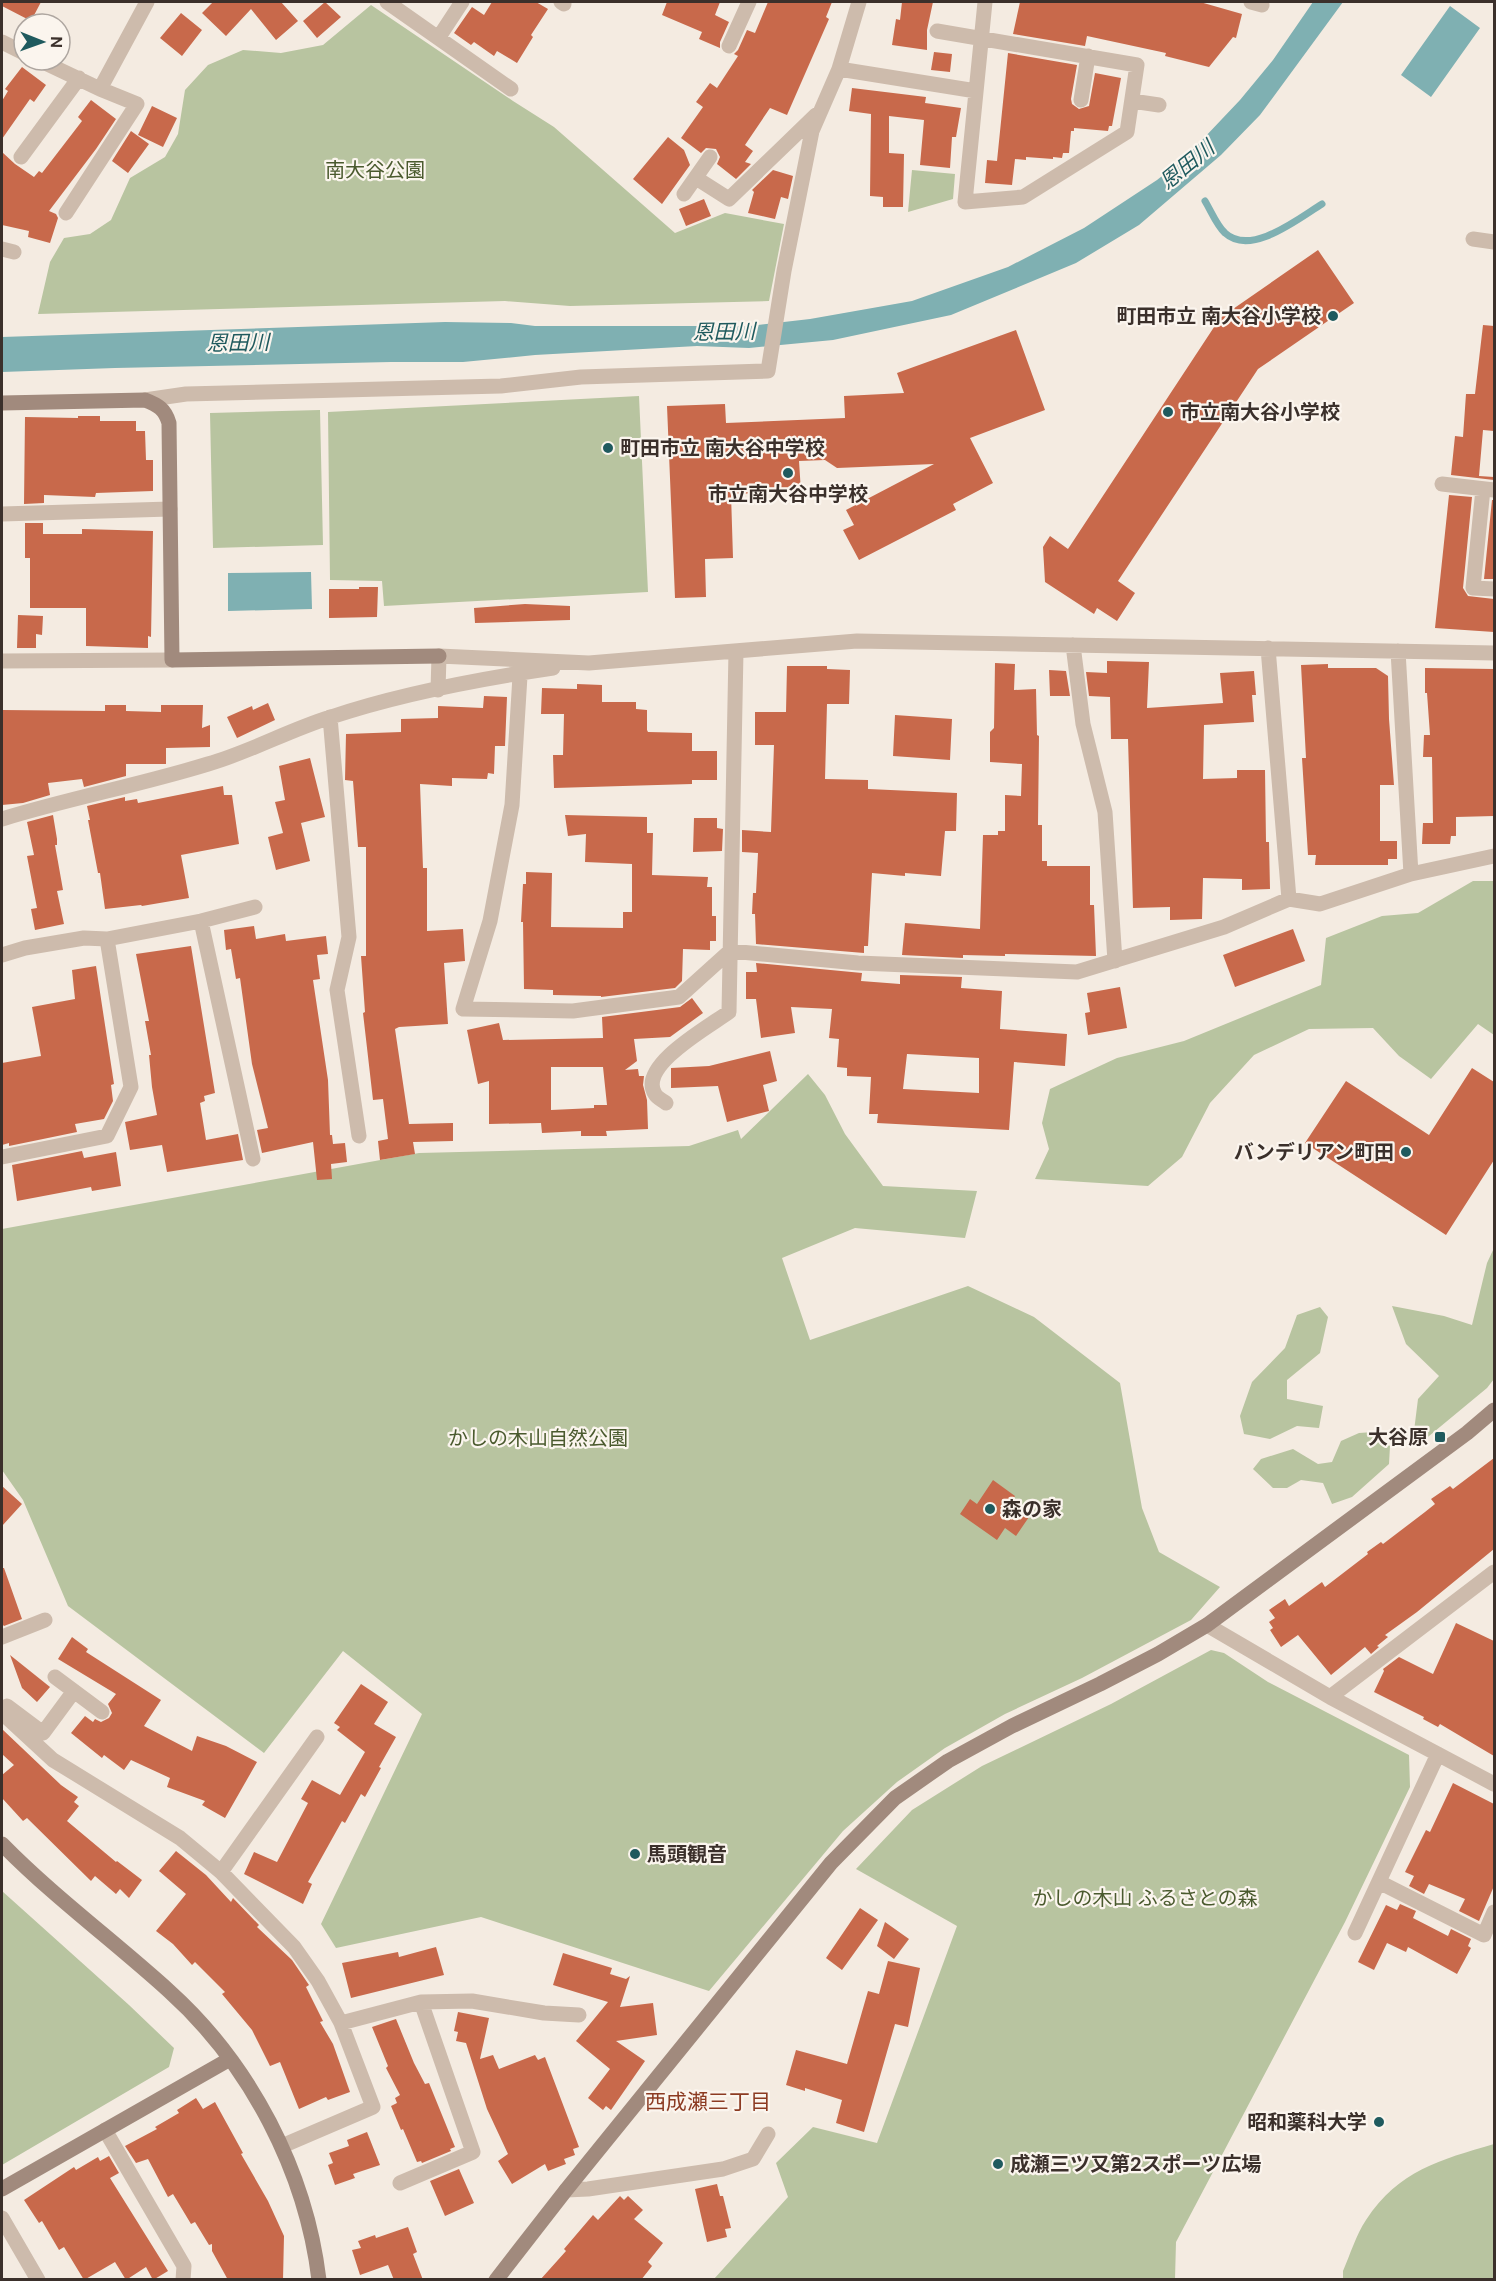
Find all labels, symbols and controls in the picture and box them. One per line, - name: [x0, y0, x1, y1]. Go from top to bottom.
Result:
- north arrow: [12, 12, 72, 72]
- text: N: [46, 36, 67, 48]
- water label: 恩田川: [1154, 133, 1222, 196]
- park label: 南大谷公園: [325, 157, 425, 183]
- place label: 町田市立 南大谷小学校: [1116, 303, 1321, 329]
- marker: 町田市立 南大谷小学校: [1326, 309, 1340, 323]
- water label: 恩田川: [692, 317, 758, 347]
- water label: 恩田川: [206, 328, 272, 358]
- place label: 市立南大谷小学校: [1180, 399, 1340, 425]
- marker: 市立南大谷小学校: [1161, 405, 1175, 419]
- place label: 町田市立 南大谷中学校: [620, 435, 825, 461]
- marker: 町田市立 南大谷中学校: [601, 441, 615, 455]
- marker: 市立南大谷中学校: [781, 466, 795, 480]
- place label: 市立南大谷中学校: [708, 481, 868, 507]
- place label: バンデリアン町田: [1234, 1139, 1394, 1165]
- marker: バンデリアン町田: [1399, 1145, 1413, 1159]
- place label: 大谷原: [1368, 1424, 1428, 1450]
- park label: かしの木山自然公園: [448, 1425, 628, 1451]
- marker: 大谷原: [1433, 1430, 1447, 1444]
- place label: 森の家: [1002, 1496, 1062, 1522]
- marker: 森の家: [983, 1502, 997, 1516]
- place label: 馬頭観音: [647, 1841, 727, 1867]
- marker: 馬頭観音: [628, 1847, 642, 1861]
- park label: かしの木山 ふるさとの森: [1032, 1885, 1258, 1911]
- district label: 西成瀬三丁目: [645, 2088, 771, 2116]
- place label: 昭和薬科大学: [1247, 2109, 1367, 2135]
- marker: 昭和薬科大学: [1372, 2115, 1386, 2129]
- place label: 成瀬三ツ又第2スポーツ広場: [1010, 2151, 1261, 2177]
- marker: 成瀬三ツ又第2スポーツ広場: [991, 2157, 1005, 2171]

